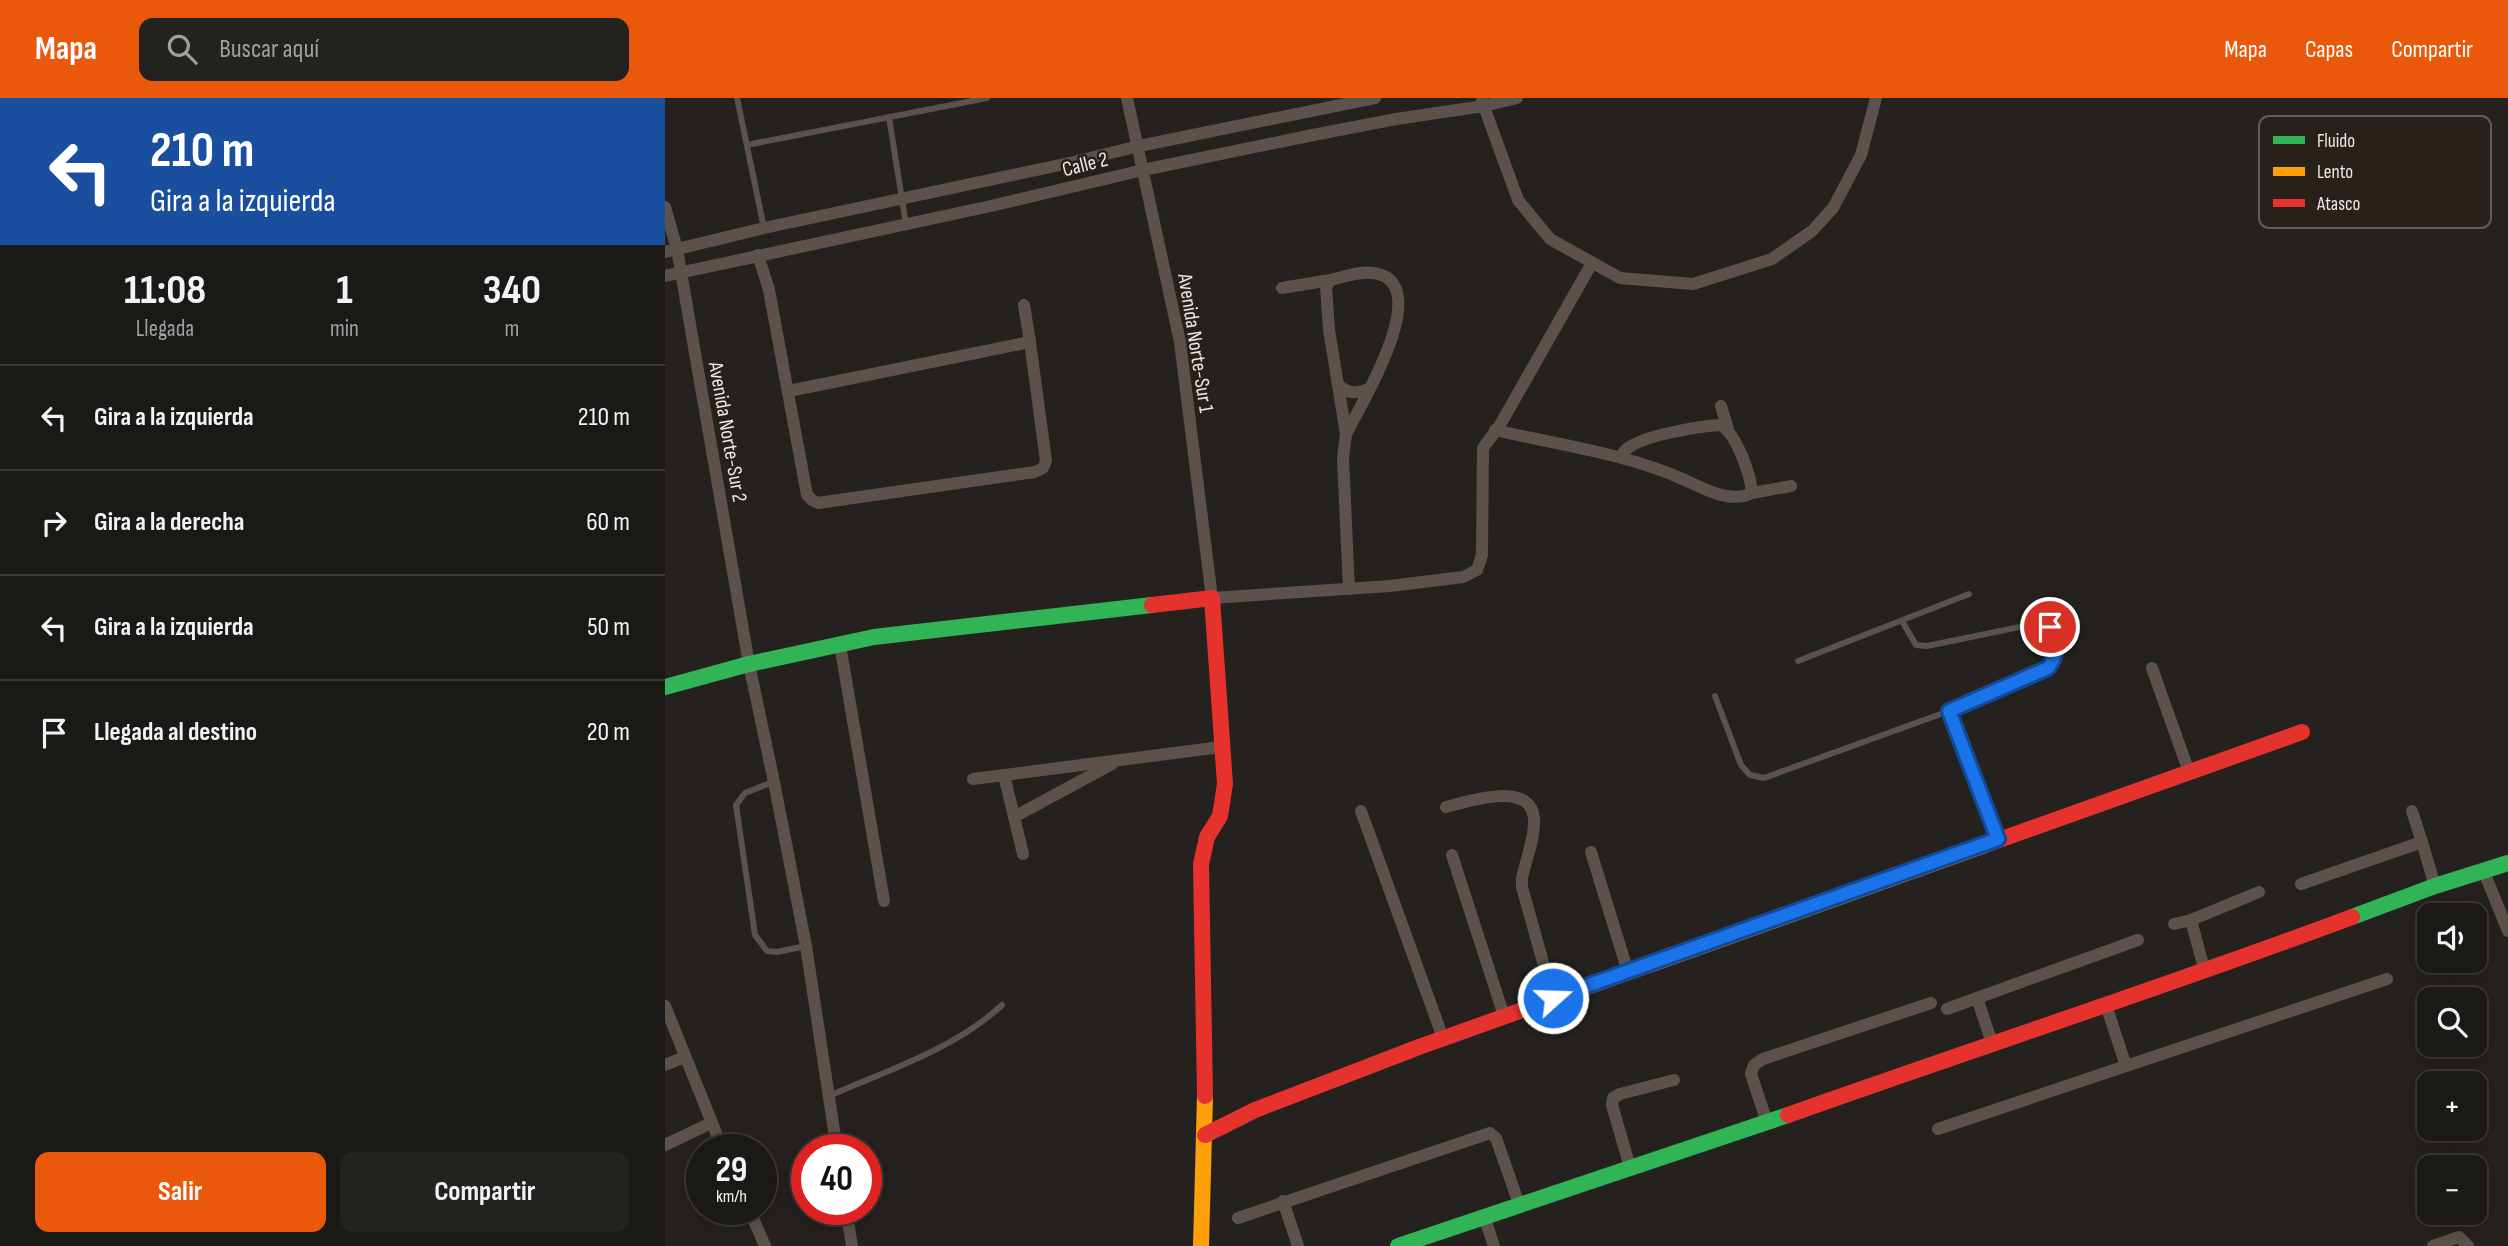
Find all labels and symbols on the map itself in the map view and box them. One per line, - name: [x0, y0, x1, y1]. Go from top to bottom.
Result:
- legend: [2259, 116, 2491, 228]
- text: Fluido: [2317, 130, 2355, 153]
- street label: Calle 2: [1060, 147, 1111, 182]
- text: Lento: [2317, 161, 2353, 184]
- text: Atasco: [2316, 193, 2360, 216]
- street label: Avenida Norte-Sur 1: [1172, 271, 1219, 415]
- street label: Avenida Norte-Sur 2: [703, 359, 752, 504]
- pin: [2020, 597, 2080, 657]
- position arrow: [1516, 961, 1590, 1035]
- speed limit sign: 40: [791, 1134, 882, 1225]

